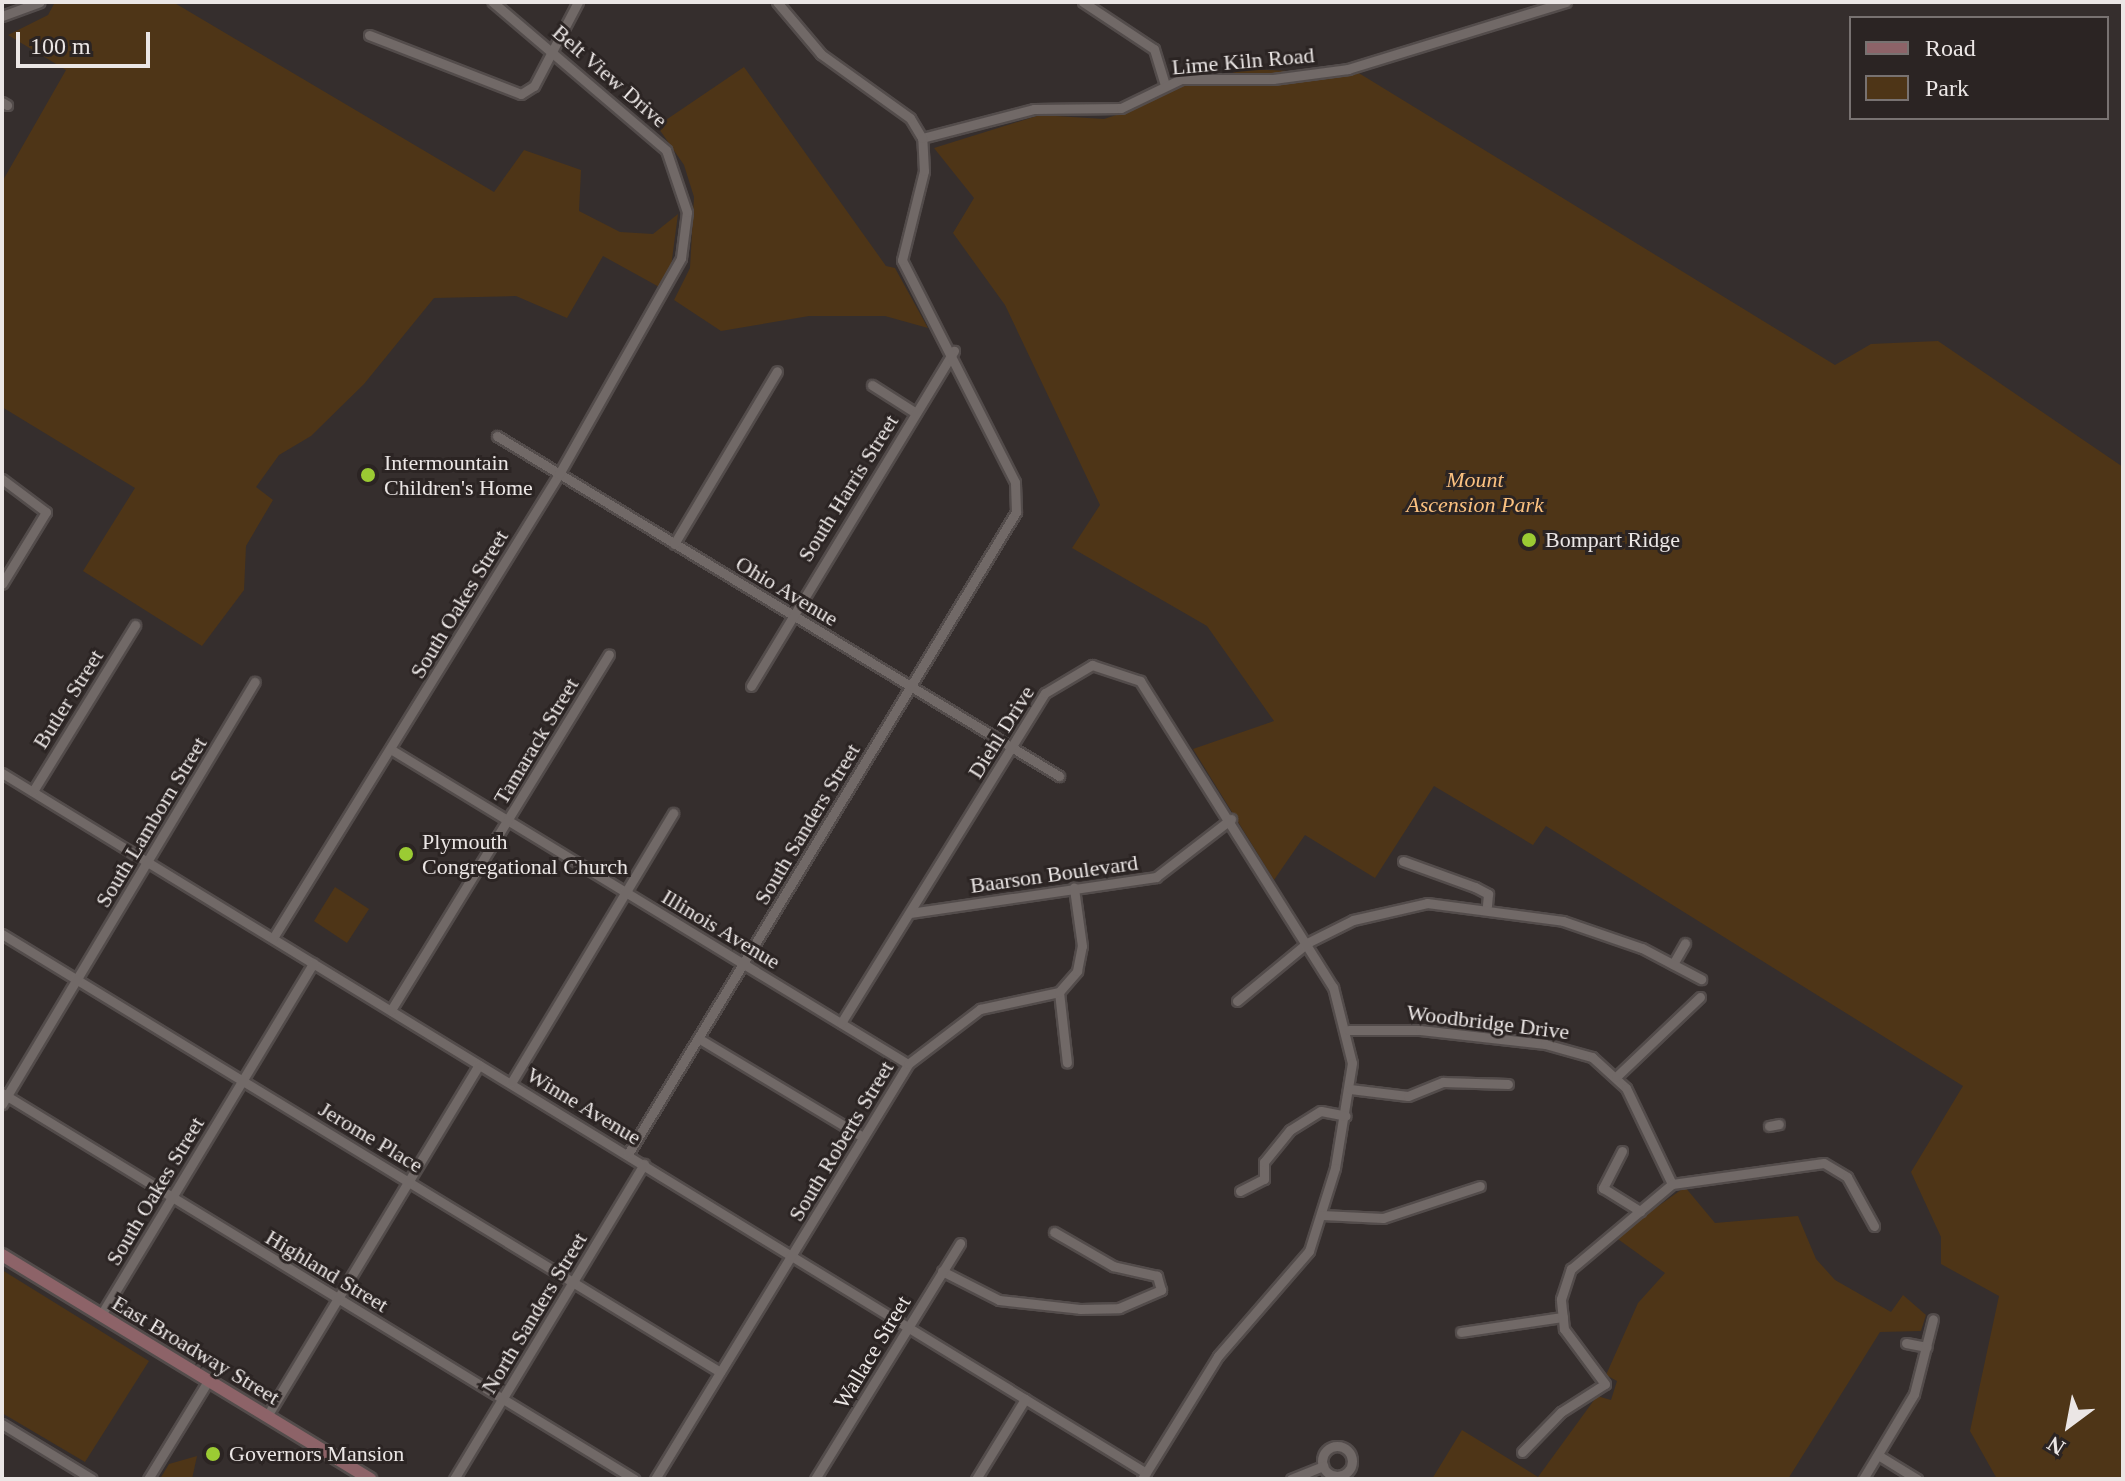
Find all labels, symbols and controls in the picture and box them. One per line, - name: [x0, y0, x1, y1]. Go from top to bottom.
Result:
- scale bar: [20, 16, 154, 66]
- legend: [1849, 16, 2109, 120]
- street label: Belt View Drive: [547, 19, 673, 133]
- text: 100 m: [30, 33, 91, 59]
- text: Road: [1925, 35, 1976, 61]
- street label: Lime Kiln Road: [1171, 42, 1315, 80]
- text: Park: [1925, 75, 1969, 101]
- street label: South Harris Street: [792, 409, 904, 567]
- place label: Intermountain Children's Home: [384, 449, 533, 500]
- marker: Intermountain Children's Home: [359, 466, 377, 484]
- park label: Mount Ascension Park: [1406, 466, 1544, 518]
- street label: South Oakes Street: [404, 525, 514, 683]
- place label: Bompart Ridge: [1545, 527, 1680, 553]
- marker: Bompart Ridge: [1520, 531, 1538, 549]
- street label: Ohio Avenue: [730, 550, 844, 632]
- street label: Butler Street: [27, 645, 109, 753]
- street label: Tamarack Street: [488, 673, 584, 809]
- street label: Diehl Drive: [962, 681, 1040, 783]
- street label: South Lamborn Street: [90, 732, 212, 912]
- street label: South Sanders Street: [748, 739, 866, 909]
- place label: Plymouth Congregational Church: [422, 828, 628, 880]
- marker: Plymouth Congregational Church: [397, 845, 415, 863]
- street label: Baarson Boulevard: [968, 849, 1140, 899]
- street label: Illinois Avenue: [657, 883, 785, 975]
- street label: Woodbridge Drive: [1405, 999, 1571, 1045]
- street label: South Roberts Street: [783, 1056, 899, 1226]
- street label: Winne Avenue: [521, 1061, 647, 1151]
- street label: Jerome Place: [314, 1096, 428, 1178]
- street label: South Oakes Street: [100, 1112, 210, 1270]
- street label: Highland Street: [261, 1224, 393, 1318]
- street label: North Sanders Street: [475, 1228, 593, 1398]
- street label: East Broadway Street: [108, 1290, 284, 1410]
- street label: Wallace Street: [828, 1291, 916, 1413]
- north arrow: [2029, 1385, 2109, 1465]
- text: N: [2043, 1431, 2069, 1461]
- place label: Governors Mansion: [229, 1441, 404, 1467]
- marker: Governors Mansion: [204, 1445, 222, 1463]

